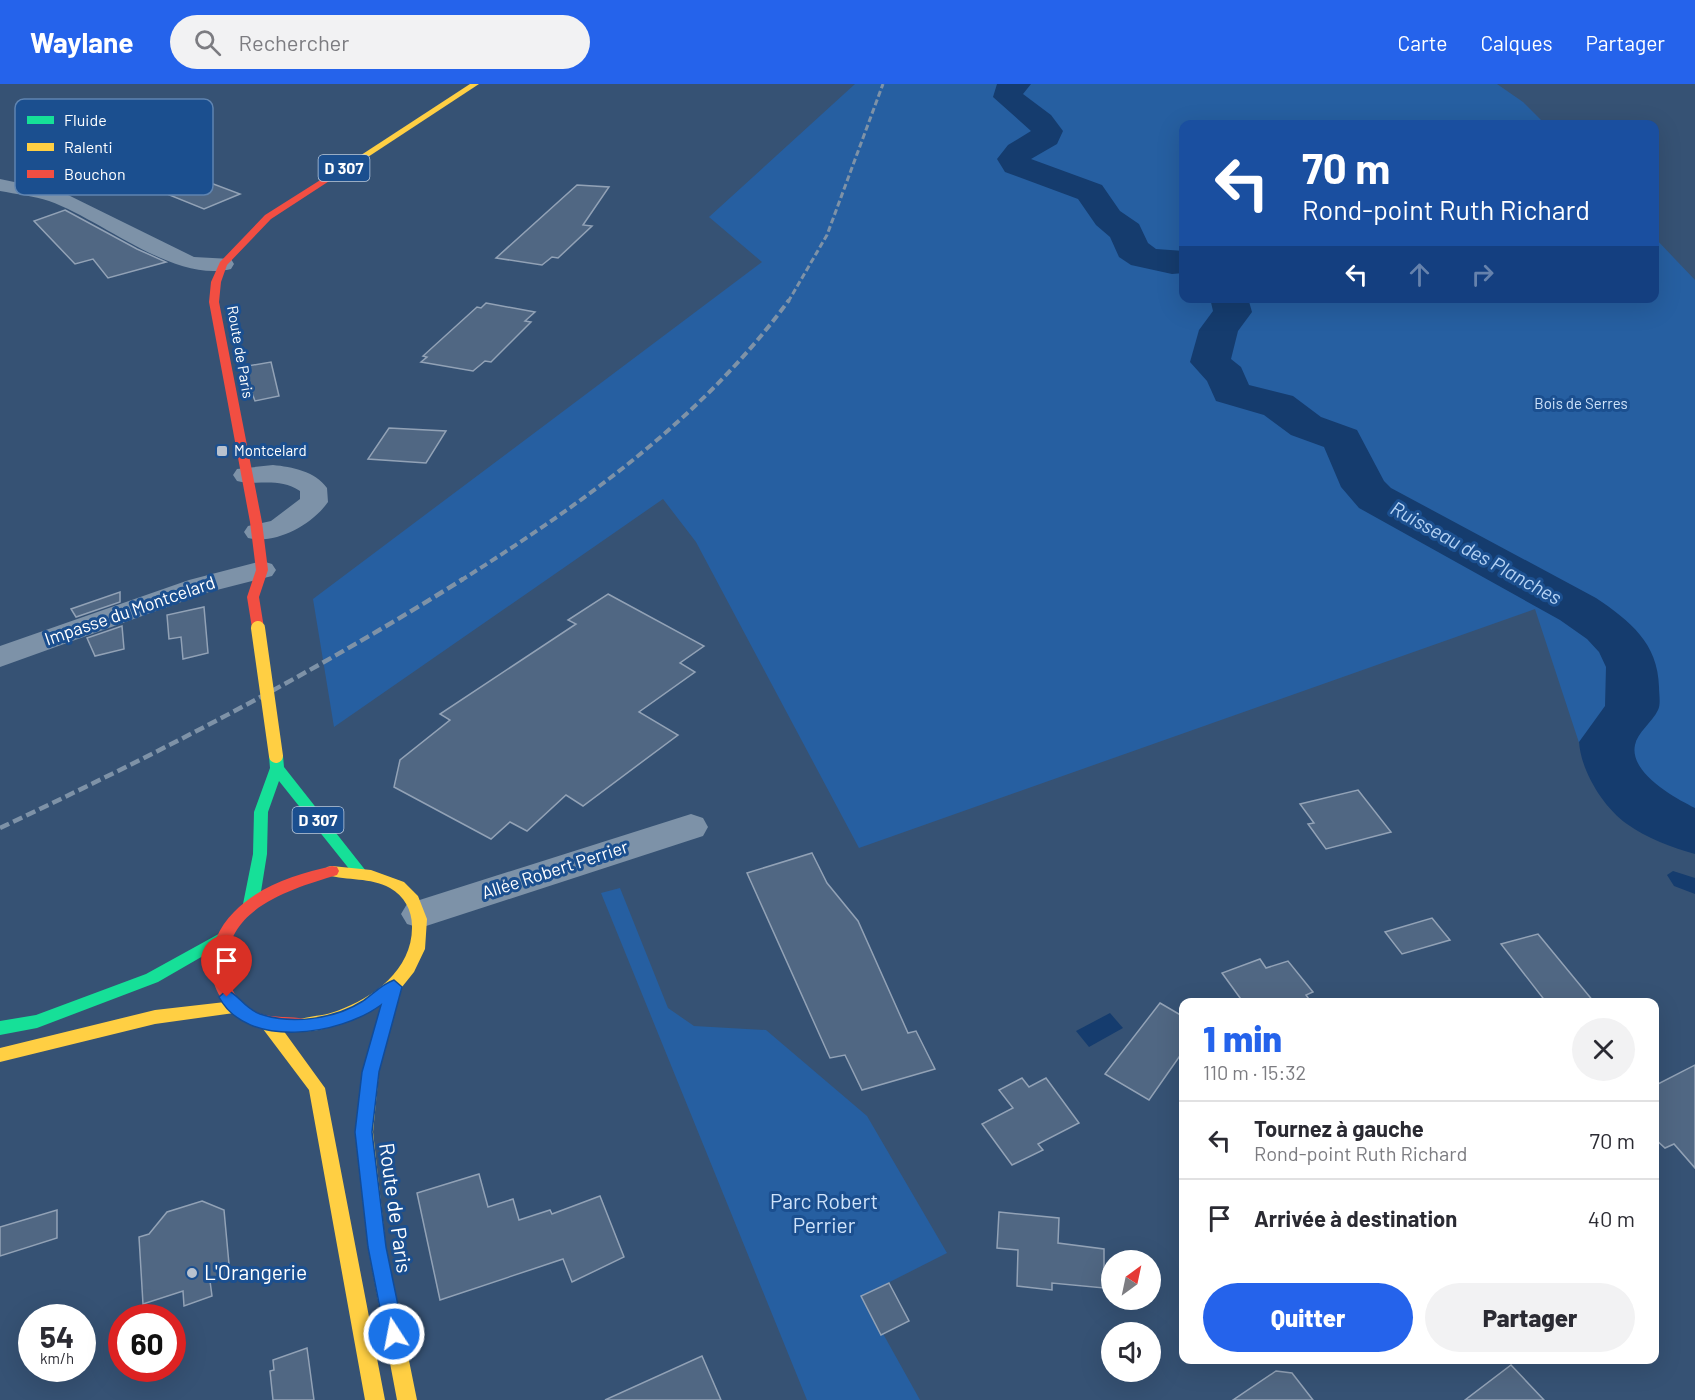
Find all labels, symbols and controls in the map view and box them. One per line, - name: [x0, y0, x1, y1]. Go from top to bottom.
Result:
- search box: [170, 15, 590, 69]
- text: Waylane: [30, 25, 134, 59]
- icon: search: [191, 26, 224, 59]
- text: Rechercher: [239, 29, 349, 55]
- text: Carte: [1398, 30, 1447, 55]
- text: Calques: [1480, 30, 1553, 55]
- text: Partager: [1586, 30, 1665, 55]
- legend: [15, 99, 213, 195]
- text: Fluide: [64, 110, 107, 129]
- text: Ralenti: [64, 137, 113, 156]
- text: 70 m: [1302, 142, 1390, 192]
- icon: left: [1203, 144, 1281, 222]
- road number: D 307: [318, 155, 370, 181]
- text: Bouchon: [64, 164, 126, 183]
- text: Rond-point Ruth Richard: [1302, 193, 1590, 225]
- icon: left: [1340, 258, 1373, 291]
- icon: ahead: [1403, 258, 1436, 291]
- icon: right: [1466, 258, 1499, 291]
- street label: Route de Paris: [224, 304, 258, 400]
- park label: Bois de Serres: [1534, 394, 1628, 412]
- place label: Montcelard: [234, 441, 307, 459]
- marker: Montcelard: [215, 444, 229, 458]
- water label: Ruisseau des Planches: [1387, 495, 1566, 609]
- street label: Impasse du Montcelard: [41, 570, 218, 650]
- road number: D 307: [292, 807, 344, 833]
- street label: Allée Robert Perrier: [479, 835, 631, 903]
- pin: [201, 935, 252, 997]
- icon: arrive: [210, 944, 243, 977]
- text: 1 min: [1203, 1016, 1282, 1059]
- button: close: [1572, 1018, 1635, 1081]
- text: 110 m · 15:32: [1203, 1060, 1306, 1084]
- text: Tournez à gauche: [1254, 1115, 1424, 1141]
- icon: left: [1203, 1124, 1236, 1157]
- text: 70 m: [1590, 1127, 1635, 1153]
- street label: Route de Paris: [375, 1141, 418, 1275]
- text: Rond-point Ruth Richard: [1254, 1141, 1467, 1165]
- park label: Parc Robert Perrier: [770, 1188, 878, 1237]
- icon: arrive: [1203, 1202, 1236, 1235]
- text: Arrivée à destination: [1254, 1205, 1457, 1231]
- text: 40 m: [1588, 1205, 1635, 1231]
- north arrow: [1101, 1250, 1161, 1310]
- map controls: [1101, 1250, 1161, 1382]
- place label: L'Orangerie: [204, 1259, 307, 1284]
- marker: L'Orangerie: [185, 1266, 199, 1280]
- button: Quitter: [1203, 1283, 1413, 1352]
- button: Partager: [1425, 1283, 1635, 1352]
- position arrow: [362, 1302, 426, 1366]
- speed limit sign: 60: [108, 1304, 186, 1382]
- text: 54: [40, 1318, 74, 1354]
- button: sound: [1101, 1322, 1161, 1382]
- text: km/h: [40, 1349, 74, 1367]

